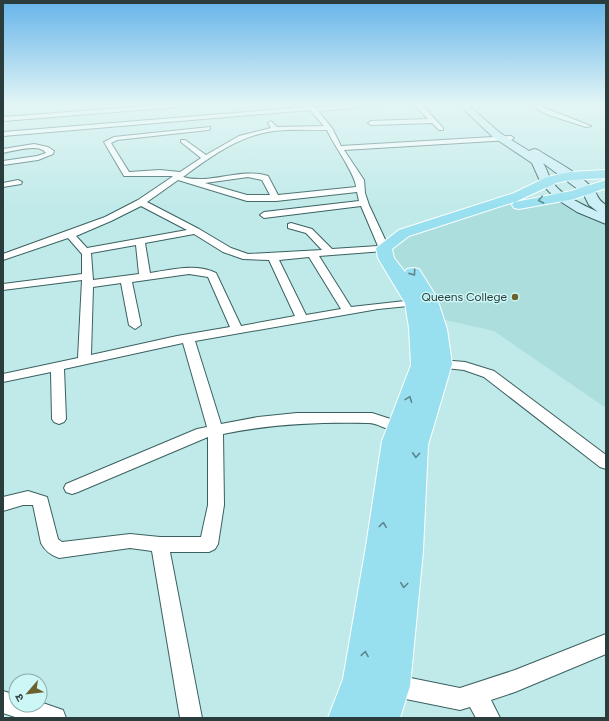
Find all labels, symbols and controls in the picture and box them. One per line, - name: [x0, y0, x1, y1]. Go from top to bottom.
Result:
- one-way arrow: [538, 195, 544, 204]
- one-way arrow: [408, 269, 415, 276]
- place label: Queens College: [422, 290, 507, 304]
- marker: Queens College: [510, 292, 520, 302]
- one-way arrow: [404, 395, 412, 402]
- one-way arrow: [411, 452, 420, 458]
- one-way arrow: [379, 522, 388, 528]
- one-way arrow: [400, 582, 409, 588]
- one-way arrow: [360, 651, 369, 657]
- north arrow: [8, 673, 48, 713]
- text: उ: [12, 691, 27, 703]

